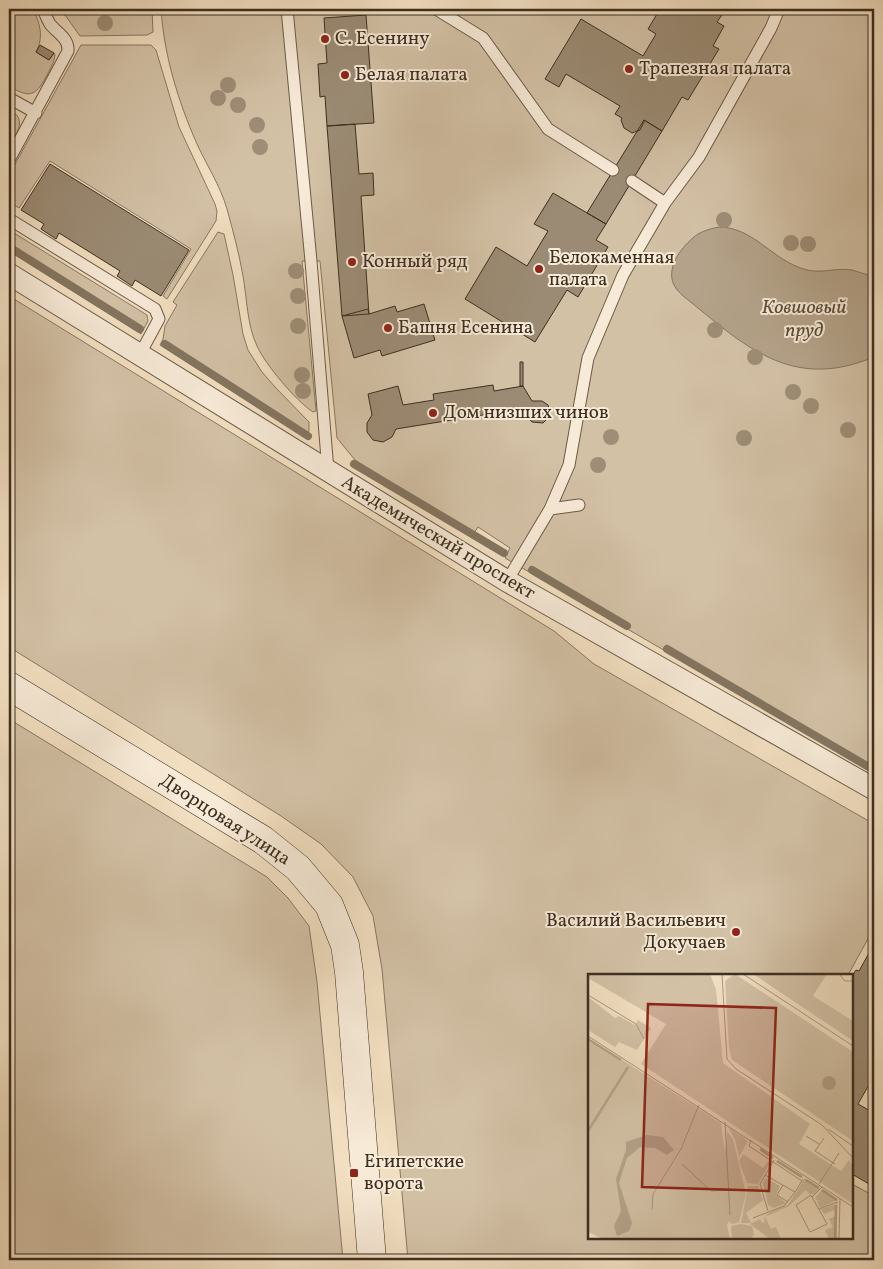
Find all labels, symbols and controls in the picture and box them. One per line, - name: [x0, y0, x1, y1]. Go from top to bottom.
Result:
- place label: С. Есенину: [335, 26, 429, 52]
- marker: С. Есенину: [319, 33, 331, 45]
- place label: Трапезная палата: [639, 56, 791, 82]
- place label: Белая палата: [355, 62, 468, 88]
- marker: Трапезная палата: [623, 63, 635, 75]
- marker: Белая палата: [339, 69, 351, 81]
- place label: Белокаменная палата: [549, 245, 674, 293]
- place label: Конный ряд: [362, 249, 468, 275]
- marker: Конный ряд: [346, 256, 358, 268]
- marker: Белокаменная палата: [533, 263, 545, 275]
- water label: Ковшовый пруд: [762, 294, 847, 345]
- place label: Башня Есенина: [398, 315, 533, 341]
- marker: Башня Есенина: [382, 322, 394, 334]
- place label: Дом низших чинов: [443, 400, 609, 426]
- marker: Дом низших чинов: [427, 407, 439, 419]
- street label: Академический проспект: [336, 470, 540, 607]
- street label: Дворцовая улица: [154, 768, 296, 872]
- place label: Василий Васильевич Докучаев: [546, 908, 726, 956]
- marker: Василий Васильевич Докучаев: [730, 926, 742, 938]
- inset map: [588, 974, 853, 1239]
- place label: Египетские ворота: [364, 1149, 464, 1197]
- marker: Египетские ворота: [348, 1167, 360, 1179]

